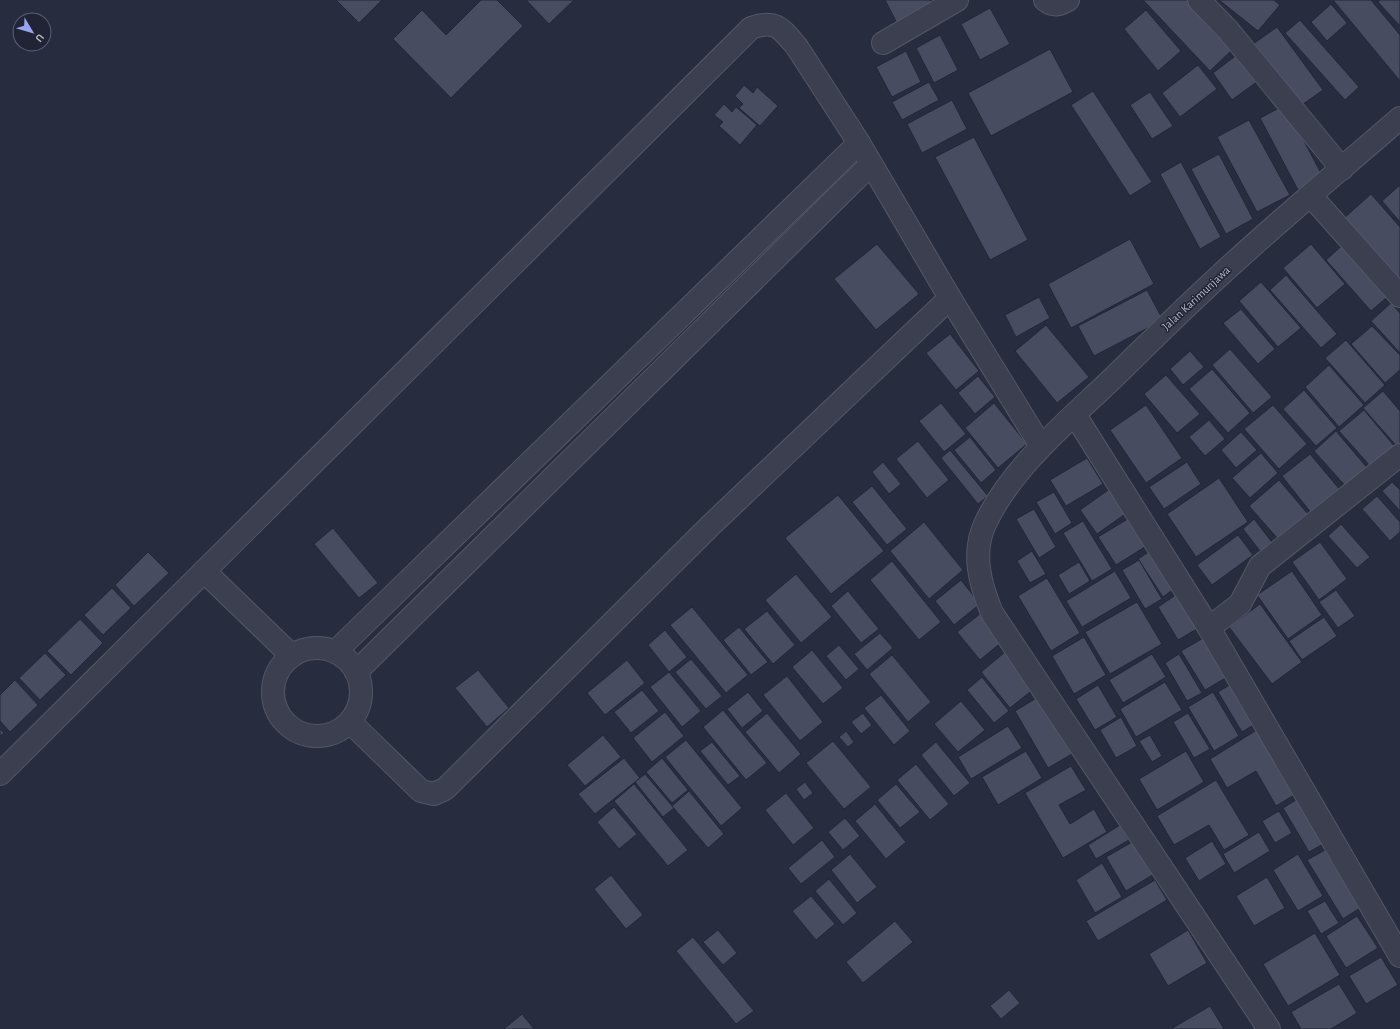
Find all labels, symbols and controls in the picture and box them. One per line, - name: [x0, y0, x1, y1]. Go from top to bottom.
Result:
- north arrow: [12, 12, 52, 52]
- text: U: [33, 32, 46, 44]
- street label: Jalan Karimunjawa: [1160, 263, 1233, 333]

